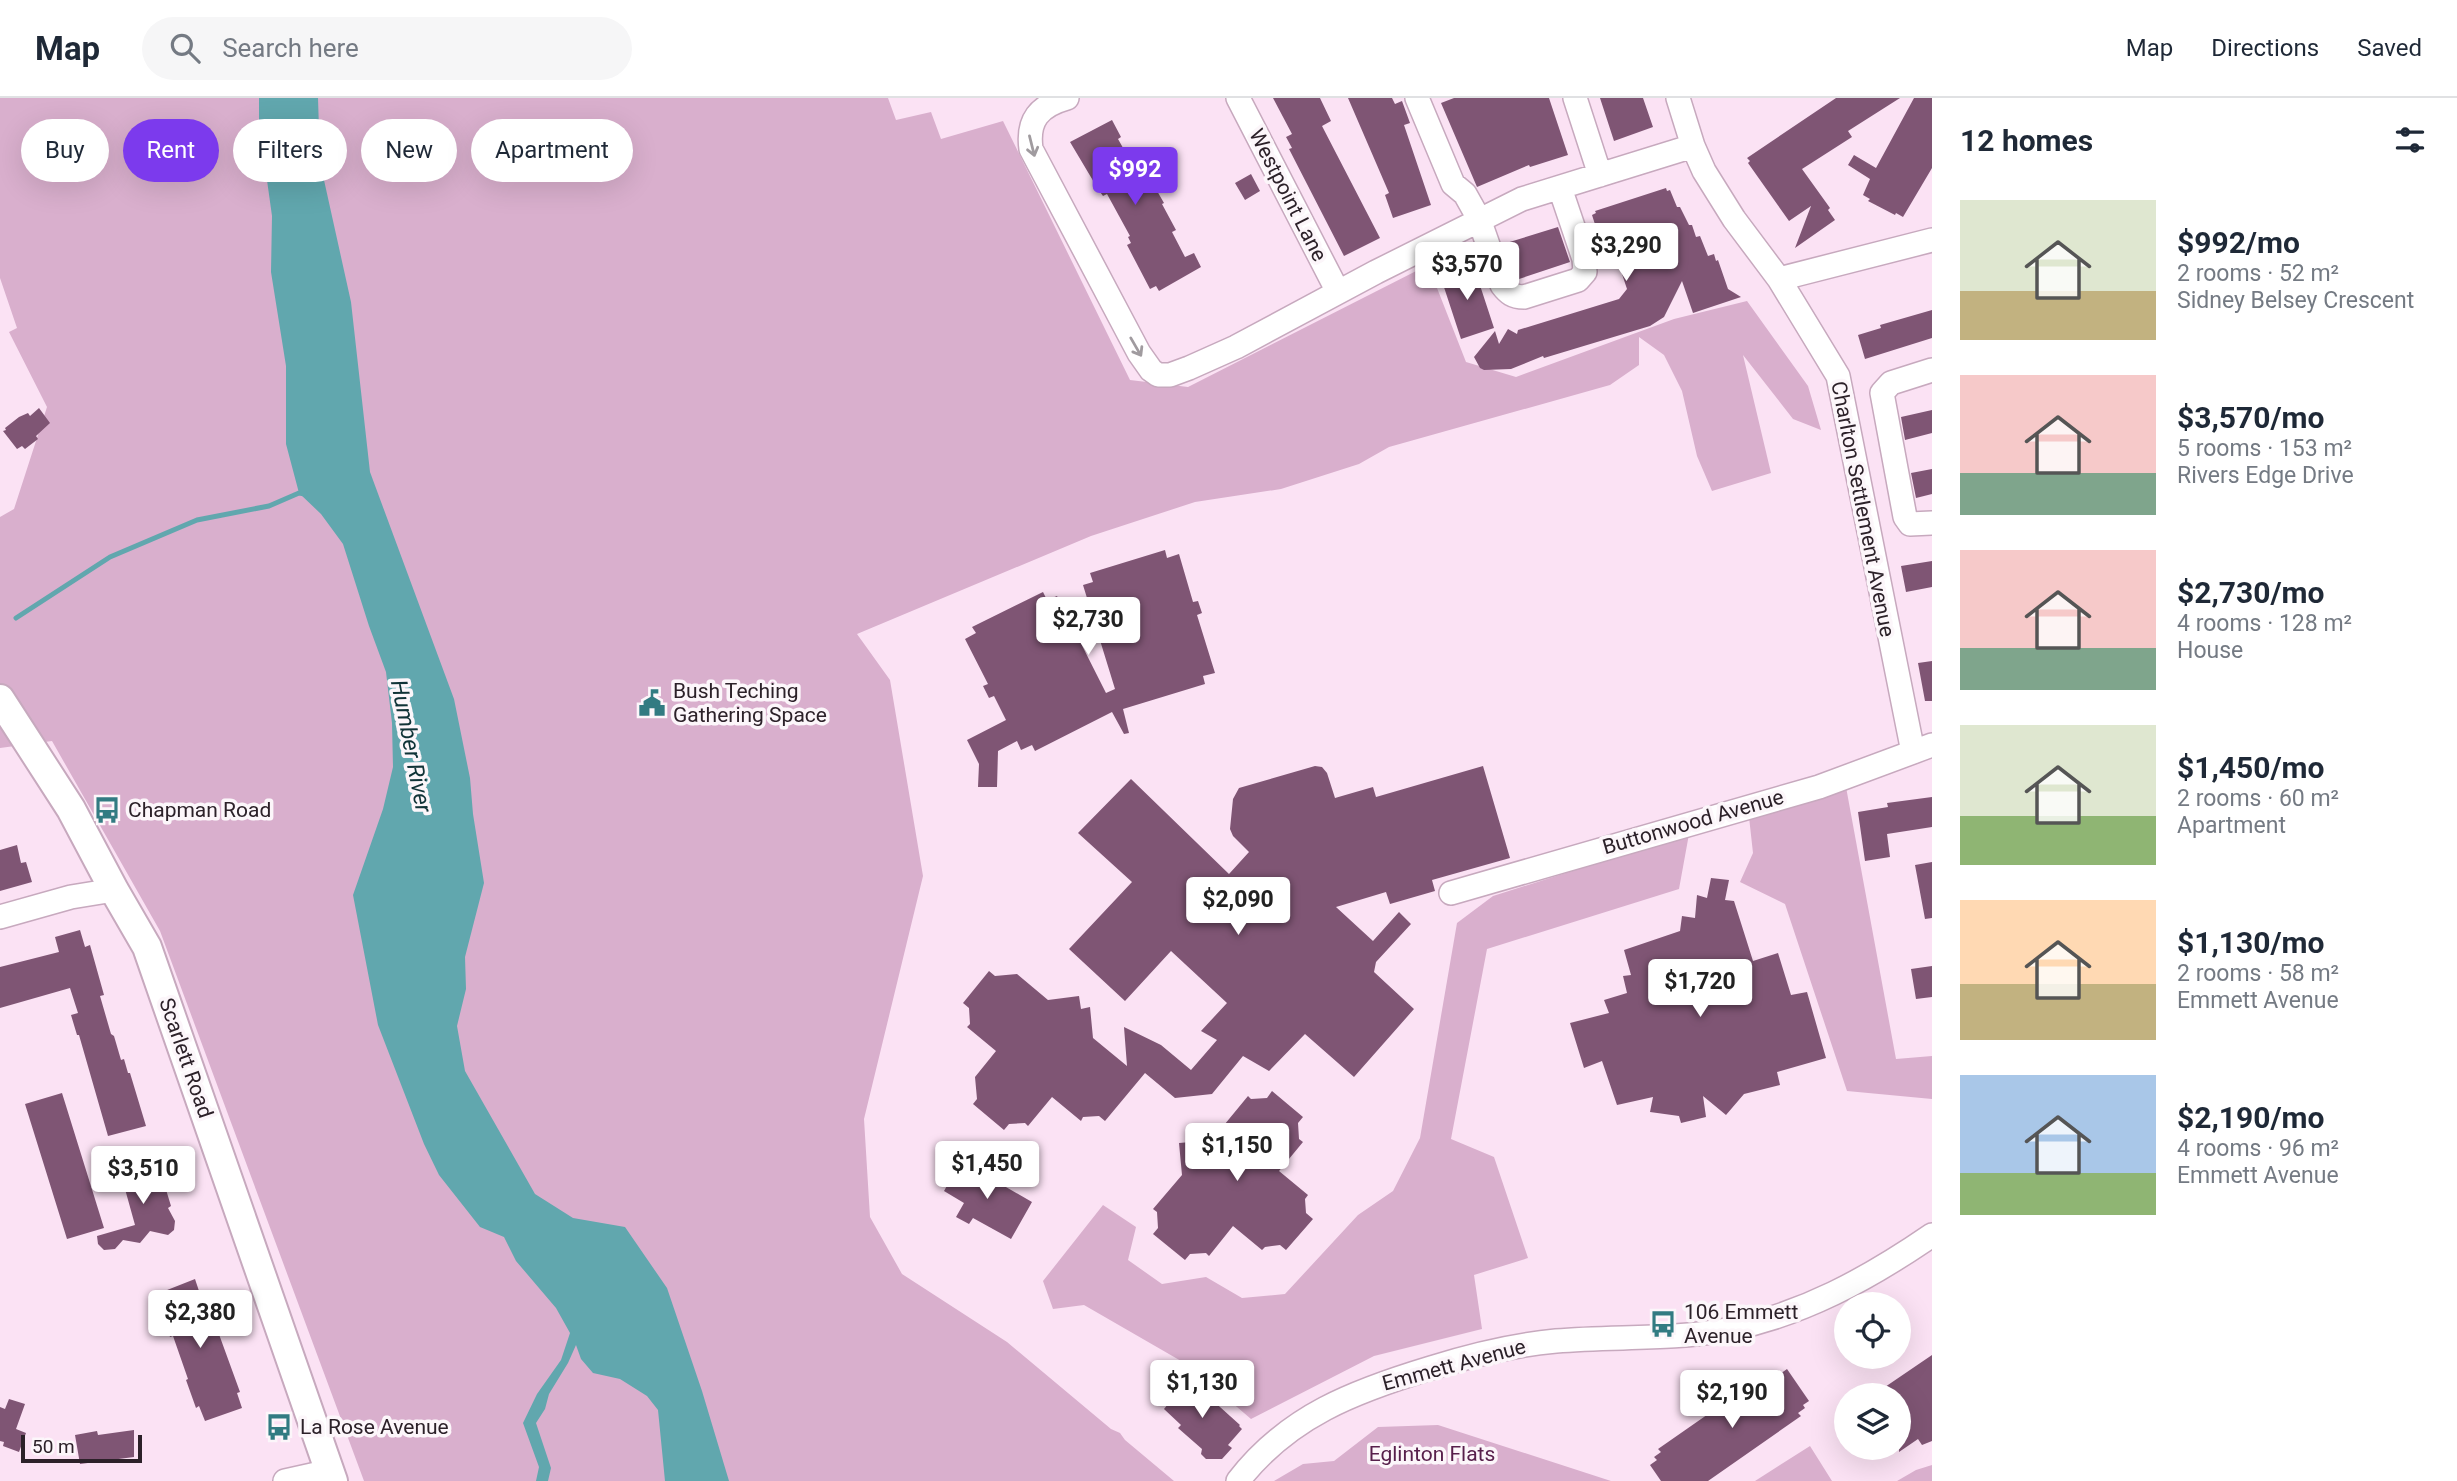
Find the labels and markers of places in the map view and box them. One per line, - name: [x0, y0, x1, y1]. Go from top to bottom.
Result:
- pin: $992: [1094, 148, 1176, 207]
- pin: $3,290: [1569, 223, 1683, 283]
- pin: $3,570: [1410, 242, 1524, 302]
- pin: $2,730: [1031, 598, 1145, 657]
- place label: Bush Teching Gathering Space: [673, 679, 827, 727]
- public building icon: Bush Teching Gathering Space: [637, 688, 667, 718]
- bus stop icon: Chapman Road: [92, 795, 122, 825]
- place label: Chapman Road: [128, 798, 271, 822]
- pin: $2,090: [1181, 878, 1295, 937]
- pin: $1,720: [1643, 960, 1757, 1019]
- pin: $1,150: [1180, 1124, 1294, 1183]
- pin: $1,450: [930, 1142, 1044, 1201]
- pin: $3,510: [86, 1146, 200, 1206]
- pin: $2,380: [143, 1290, 257, 1350]
- place label: 106 Emmett Avenue: [1684, 1300, 1798, 1348]
- bus stop icon: 106 Emmett Avenue: [1648, 1309, 1678, 1339]
- pin: $1,130: [1145, 1360, 1259, 1420]
- pin: $2,190: [1675, 1370, 1789, 1430]
- bus stop icon: La Rose Avenue: [264, 1412, 294, 1442]
- place label: La Rose Avenue: [300, 1415, 449, 1439]

